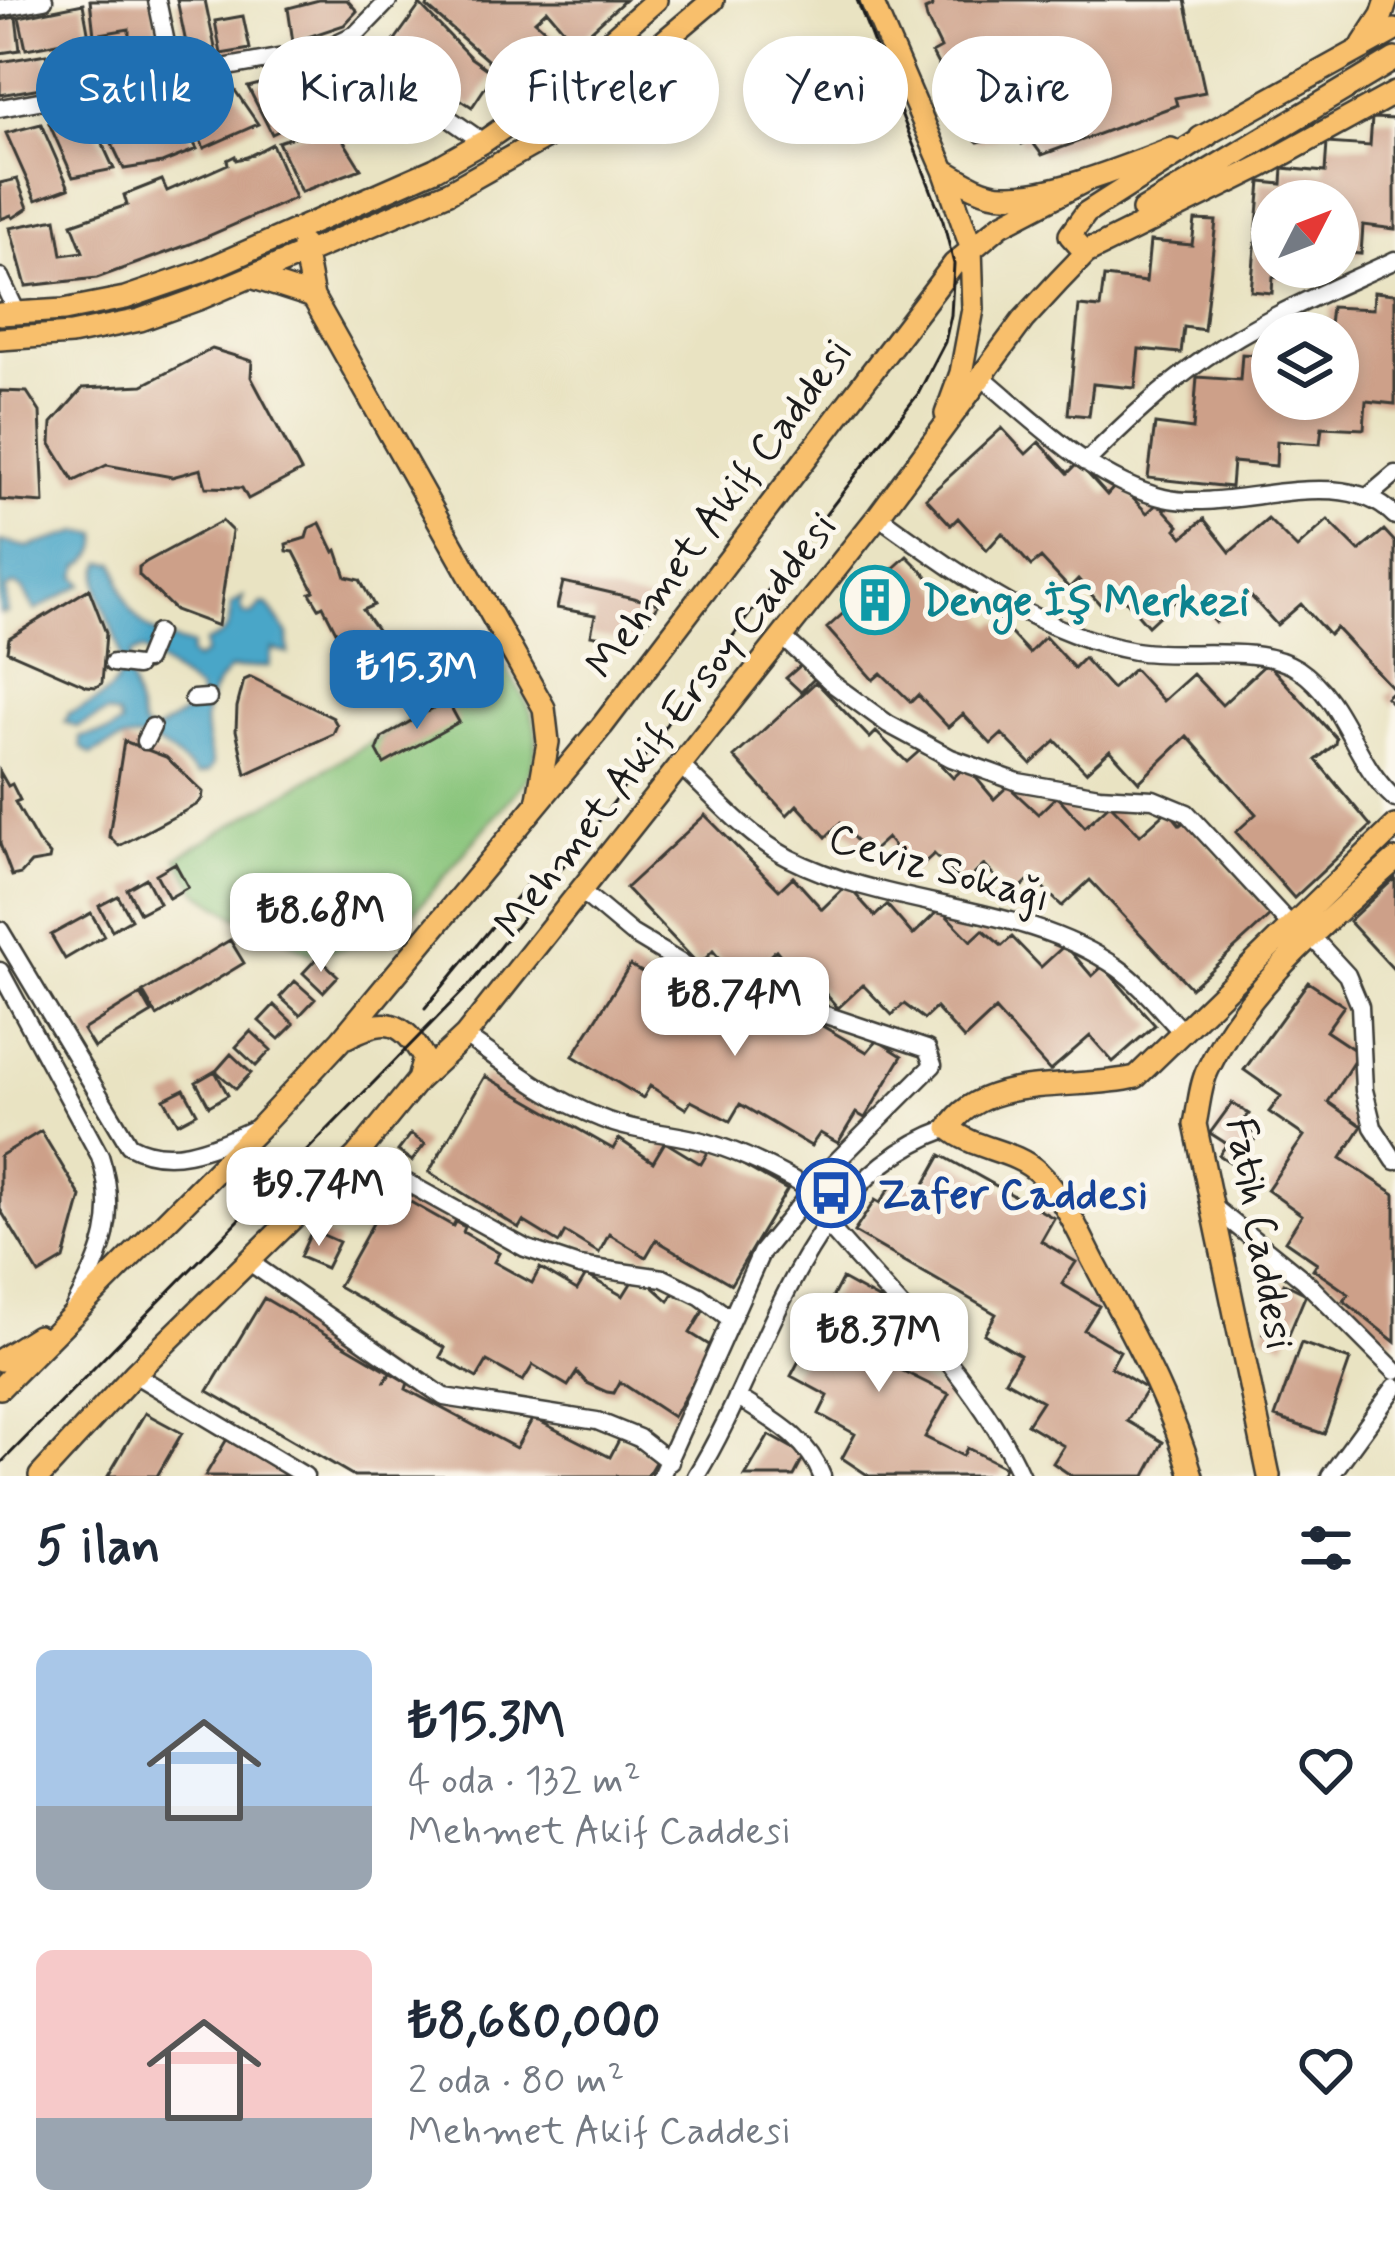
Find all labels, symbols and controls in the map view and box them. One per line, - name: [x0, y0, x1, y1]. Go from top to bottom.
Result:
- chip: Satılık: [36, 36, 234, 144]
- chip: Kiralık: [258, 36, 461, 144]
- chip: Filtreler: [485, 36, 719, 144]
- chip: Yeni: [743, 36, 908, 144]
- chip: Daire: [932, 36, 1112, 144]
- north arrow: [1251, 180, 1359, 288]
- map controls: [1251, 180, 1359, 420]
- button: layers: [1251, 312, 1359, 420]
- street label: Mehmet Akif Caddesi: [574, 328, 867, 691]
- street label: Mehmet Akif Ersoy Caddesi: [483, 502, 850, 950]
- building icon: Denge İş Merkezi: [840, 565, 910, 635]
- place label: Denge İş Merkezi: [922, 576, 1249, 635]
- pin: ₺15.3M: [319, 630, 515, 732]
- text: ₺15.3M: [357, 643, 477, 694]
- street label: Ceviz Sokağı: [822, 812, 1056, 927]
- pin: ₺8.68M: [223, 873, 419, 975]
- text: ₺8.68M: [257, 886, 385, 937]
- pin: ₺8.74M: [637, 957, 833, 1059]
- text: ₺8.74M: [668, 970, 802, 1021]
- street label: Fatih Caddesi: [1211, 1113, 1306, 1354]
- pin: ₺9.74M: [221, 1147, 417, 1249]
- bus stop icon: Zafer Caddesi: [796, 1158, 866, 1228]
- text: ₺9.74M: [253, 1160, 385, 1211]
- place label: Zafer Caddesi: [878, 1169, 1148, 1224]
- pin: ₺8.37M: [781, 1293, 977, 1395]
- text: ₺8.37M: [817, 1306, 941, 1357]
- text: 5 ilan: [36, 1515, 160, 1581]
- icon: filters: [1293, 1515, 1359, 1581]
- text: ₺15.3M: [408, 1690, 566, 1756]
- icon: home: [132, 1698, 276, 1842]
- icon: heart: [1293, 1737, 1359, 1803]
- text: 4 oda · 132 m²: [408, 1756, 641, 1807]
- text: Mehmet Akif Caddesi: [408, 1807, 792, 1858]
- text: ₺8,680,000: [408, 1990, 661, 2056]
- icon: home: [132, 1998, 276, 2142]
- icon: heart: [1293, 2037, 1359, 2103]
- text: 2 oda · 80 m²: [408, 2056, 624, 2107]
- text: Mehmet Akif Caddesi: [408, 2107, 792, 2158]

